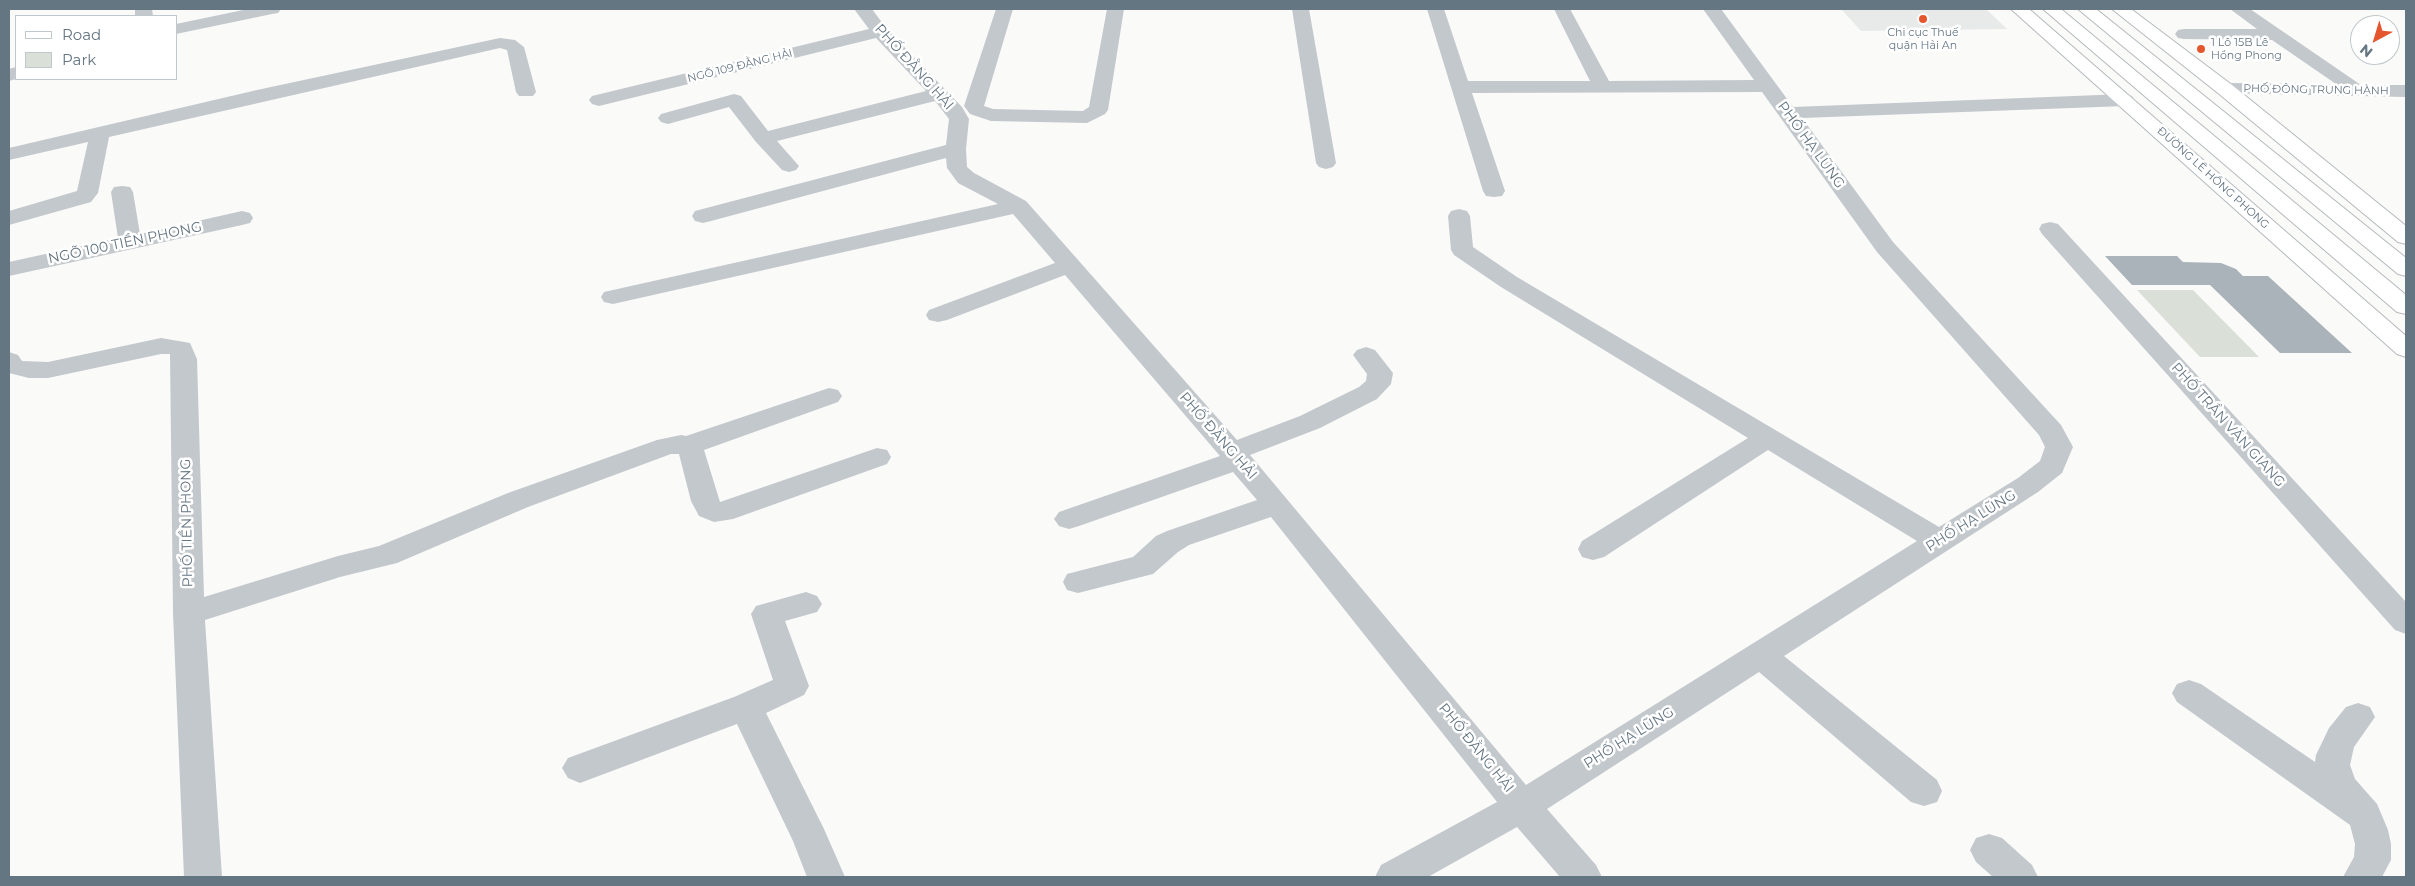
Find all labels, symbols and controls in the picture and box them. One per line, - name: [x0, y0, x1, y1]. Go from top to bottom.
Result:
- marker: Chi cục Thuế quận Hải An: [1917, 13, 1929, 25]
- legend: [15, 15, 178, 80]
- north arrow: [2350, 15, 2400, 65]
- street label: PHỐ ĐẰNG HẢI: [871, 21, 957, 113]
- text: Road: [62, 25, 101, 44]
- place label: Chi cục Thuế quận Hải An: [1887, 26, 1959, 52]
- place label: 1 Lô 15B Lê Hồng Phong: [2211, 36, 2282, 62]
- text: N: [2356, 40, 2376, 61]
- marker: 1 Lô 15B Lê Hồng Phong: [2195, 43, 2207, 55]
- street label: NGÕ 109 ĐẰNG HẢI: [686, 47, 794, 85]
- text: Park: [62, 50, 96, 69]
- street label: PHỐ ĐÔNG TRUNG HÀNH: [2243, 82, 2389, 98]
- street label: PHỐ HẠ LŨNG: [1774, 98, 1848, 192]
- street label: ĐƯỜNG LÊ HỒNG PHONG: [2154, 124, 2272, 232]
- street label: NGÕ 100 TIỀN PHONG: [47, 218, 203, 268]
- street label: PHỐ TRẦN VĂN GIANG: [2168, 359, 2288, 491]
- street label: PHỐ ĐẰNG HẢI: [1176, 389, 1260, 483]
- street label: PHỐ TIỀN PHONG: [177, 459, 197, 587]
- street label: PHỐ HẠ LŨNG: [1923, 487, 2019, 555]
- street label: PHỐ ĐẰNG HẢI: [1435, 700, 1517, 796]
- street label: PHỐ HẠ LŨNG: [1581, 704, 1677, 772]

